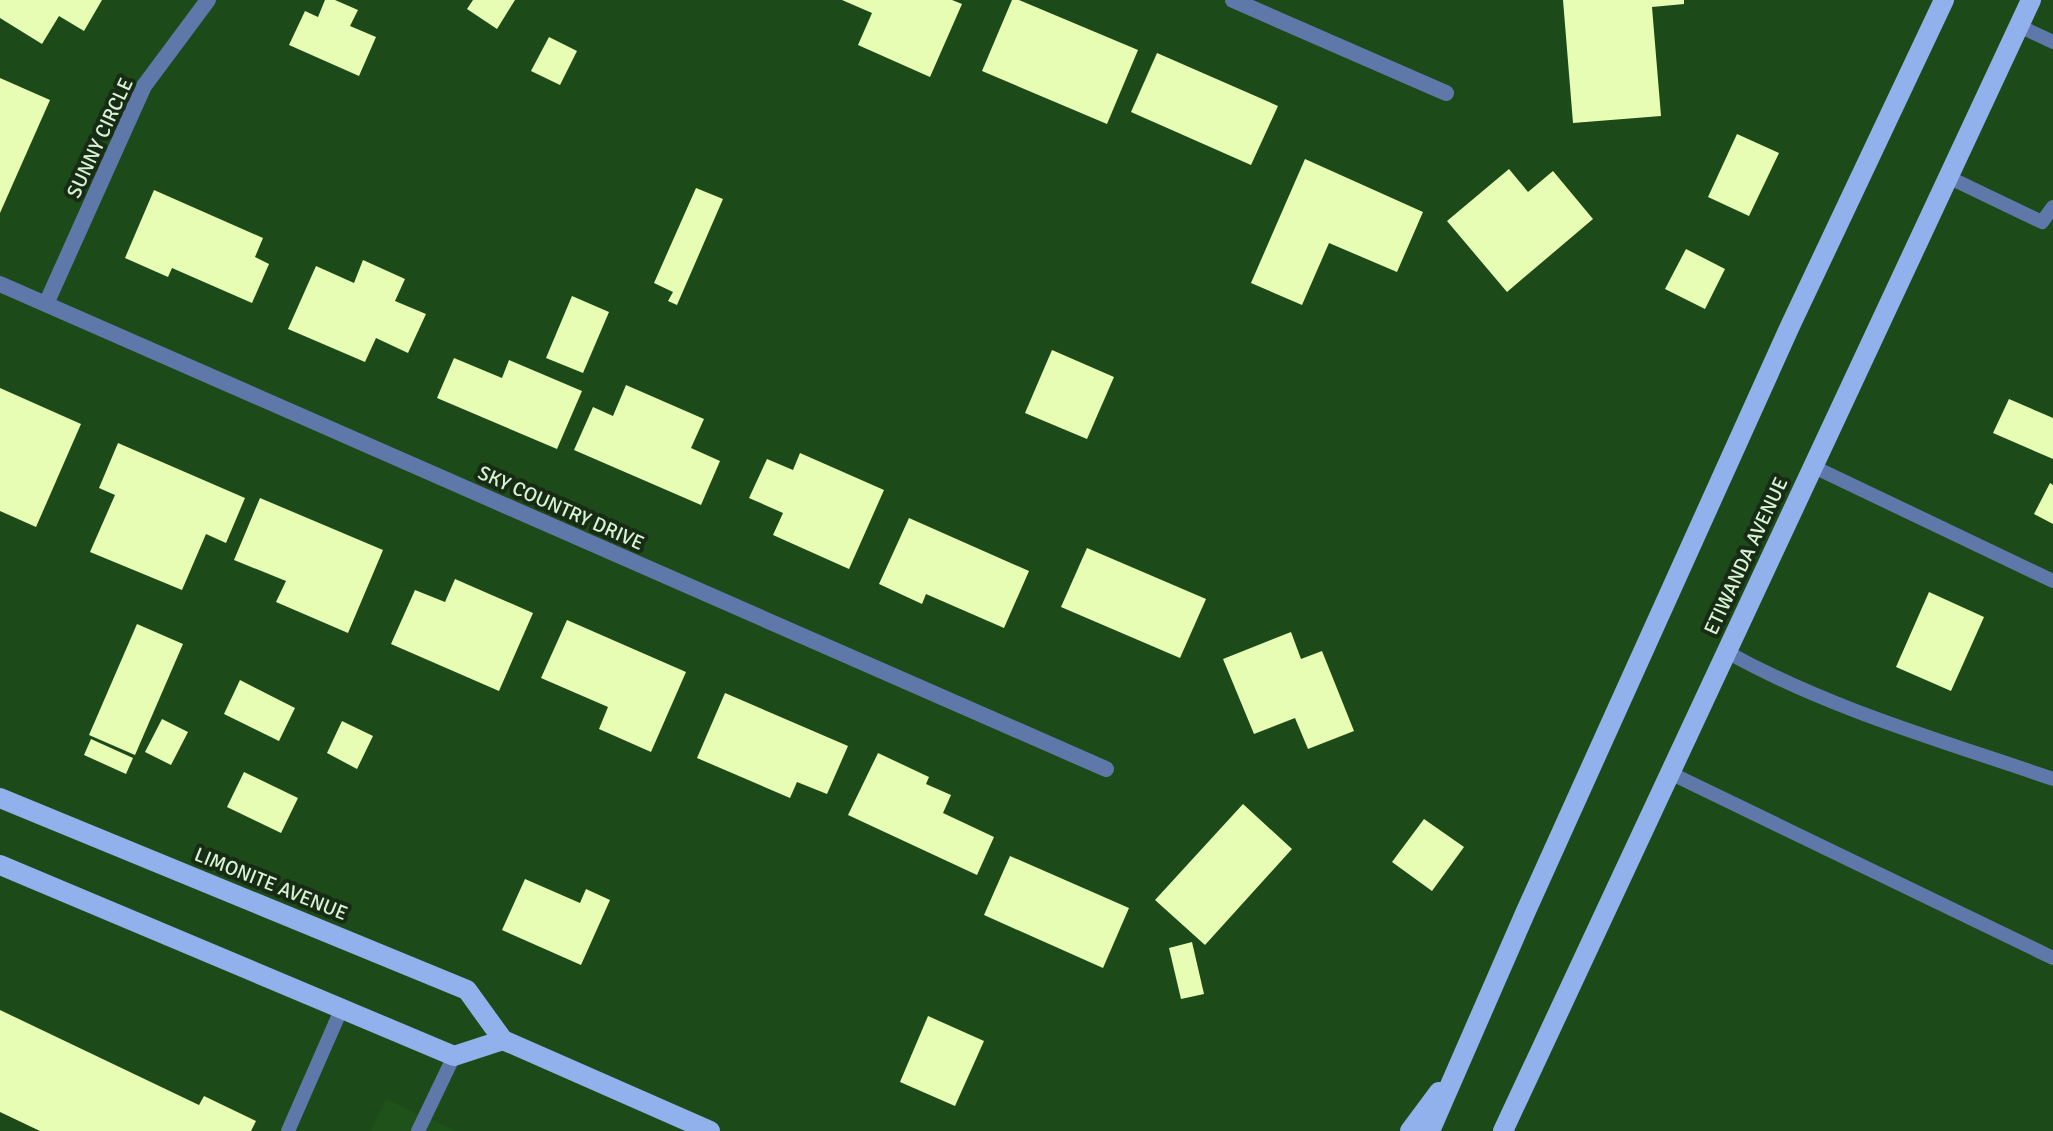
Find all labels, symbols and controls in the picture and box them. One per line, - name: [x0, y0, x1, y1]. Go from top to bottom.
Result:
- street label: SUNNY CIRCLE: [61, 74, 139, 202]
- street label: SKY COUNTRY DRIVE: [474, 460, 648, 556]
- street label: ETIWANDA AVENUE: [1699, 473, 1793, 639]
- street label: LIMONITE AVENUE: [191, 842, 351, 926]

